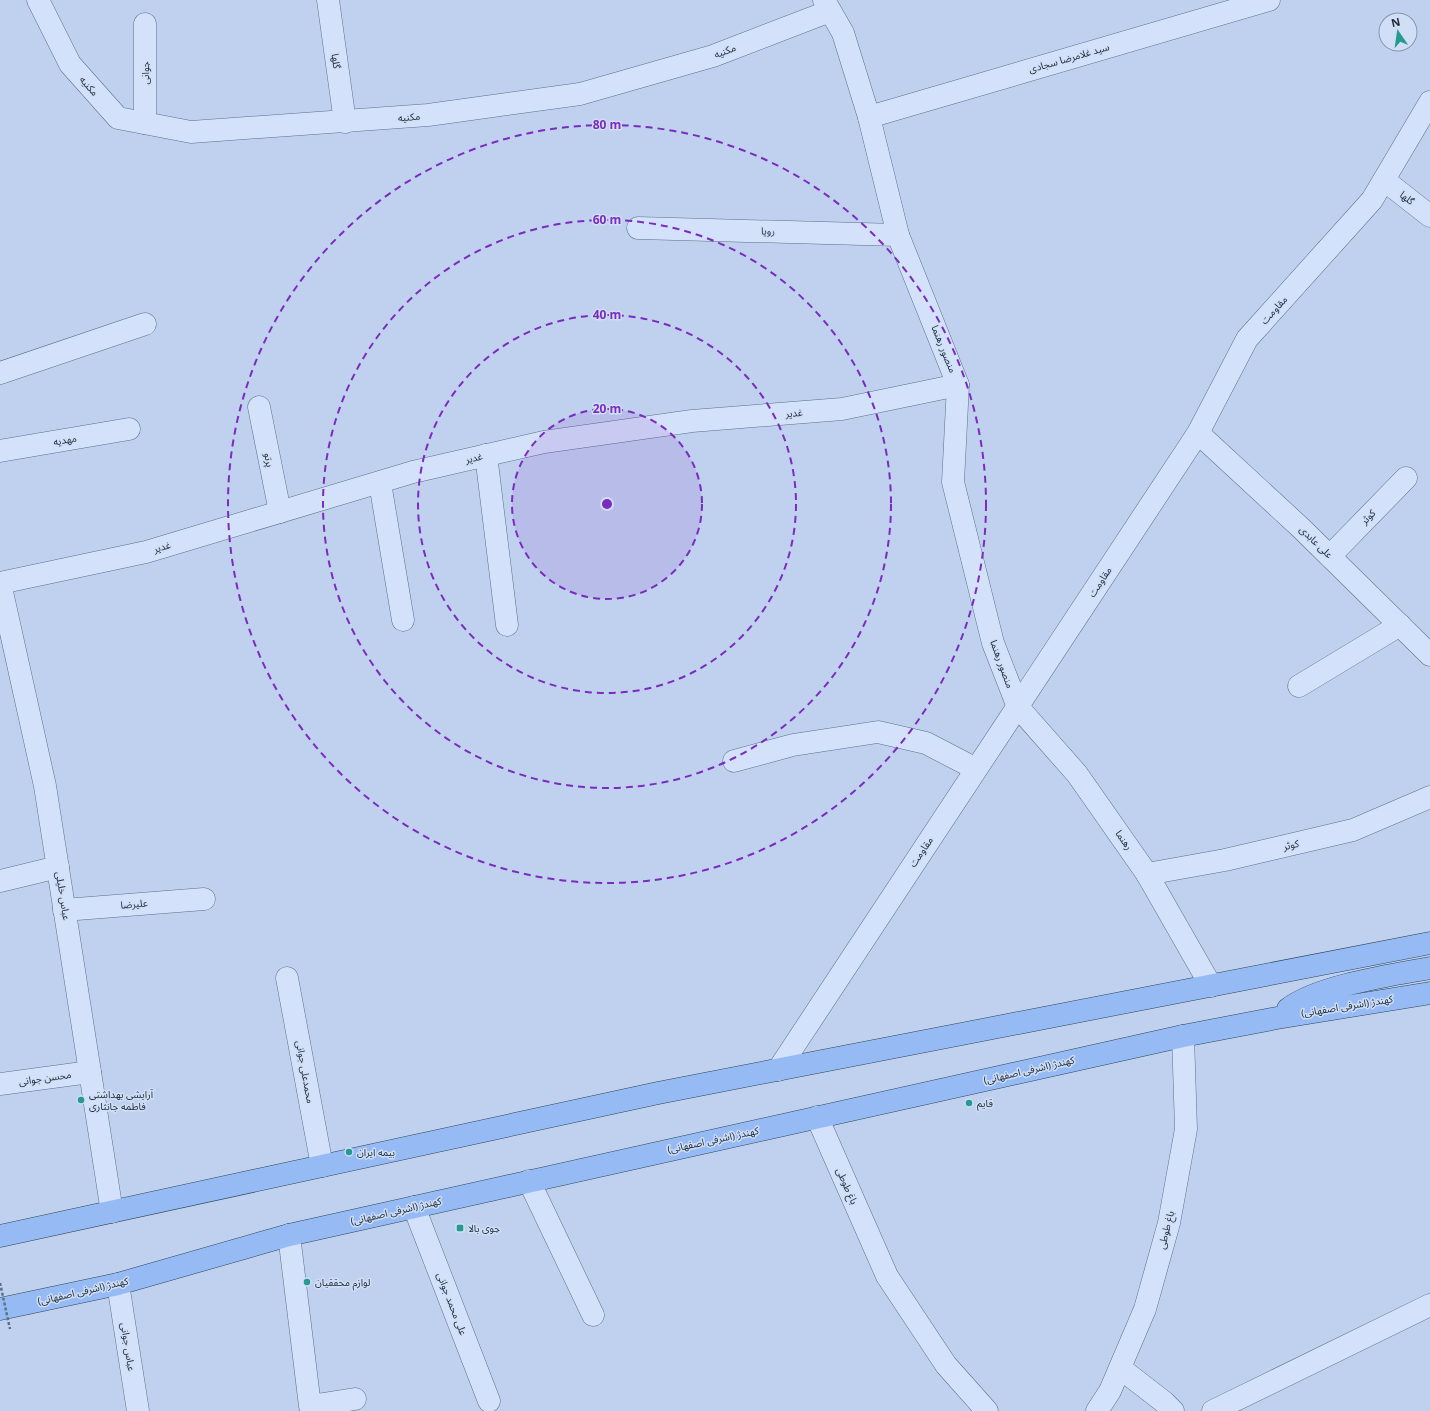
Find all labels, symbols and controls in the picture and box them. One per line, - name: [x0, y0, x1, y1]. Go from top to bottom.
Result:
- text: N: [1389, 11, 1403, 35]
- north arrow: [1378, 12, 1418, 52]
- street label: سید غلامرضا سجادی: [1026, 36, 1112, 80]
- street label: مکنیه: [711, 37, 739, 65]
- street label: گلها: [325, 52, 348, 71]
- street label: جوانی: [135, 61, 156, 85]
- street label: مکنیه: [74, 71, 104, 101]
- street label: مکنیه: [397, 106, 421, 128]
- text: 80 m: [593, 113, 621, 138]
- street label: گلها: [1395, 185, 1420, 211]
- text: 60 m: [593, 208, 621, 233]
- street label: رویا: [761, 220, 776, 242]
- street label: مقاومت: [1255, 290, 1293, 330]
- text: 40 m: [593, 303, 621, 328]
- street label: منصور رهنما: [925, 322, 963, 376]
- text: 20 m: [593, 397, 621, 422]
- street label: غدیر: [783, 402, 804, 424]
- street label: مهدیه: [52, 428, 78, 452]
- street label: غدیر: [462, 446, 485, 470]
- street label: پرتو: [257, 451, 281, 469]
- centre of rings: [600, 497, 614, 511]
- street label: کوثر: [1354, 503, 1382, 531]
- street label: علی عابدی: [1294, 520, 1338, 564]
- street label: غدیر: [150, 535, 173, 560]
- street label: مقاومت: [1082, 562, 1118, 602]
- street label: منصور رهنما: [984, 637, 1020, 691]
- street label: رهنما: [1109, 825, 1139, 855]
- street label: مقاومت: [903, 832, 939, 872]
- street label: کوثر: [1280, 833, 1302, 857]
- street label: عباس خلیلی: [49, 870, 77, 922]
- street label: علیرضا: [119, 892, 149, 916]
- street label: کهندژ (اشرفی اصفهانی): [1299, 988, 1395, 1024]
- street label: محمدعلی جوانی: [289, 1039, 321, 1105]
- street label: کهندژ (اشرفی اصفهانی): [981, 1049, 1077, 1091]
- street label: محسن جوانی: [17, 1064, 73, 1092]
- place label: آرایشی بهداشتی فاطمه جانثاری: [89, 1084, 154, 1117]
- place label: قایم: [977, 1093, 994, 1114]
- marker: آرایشی بهداشتی فاطمه جانثاری: [76, 1095, 86, 1105]
- marker: قایم: [964, 1098, 974, 1108]
- street label: کهندژ (اشرفی اصفهانی): [665, 1120, 761, 1160]
- place label: بیمه ایران: [357, 1142, 395, 1163]
- marker: بیمه ایران: [344, 1147, 354, 1157]
- street label: باغ طوطی: [829, 1164, 865, 1208]
- street label: کهندژ (اشرفی اصفهانی): [348, 1190, 444, 1232]
- street label: باغ طوطی: [1151, 1208, 1181, 1251]
- place label: جوی بالا: [468, 1218, 500, 1239]
- marker: جوی بالا: [455, 1223, 465, 1233]
- street label: علی محمد جوانی: [430, 1269, 474, 1339]
- street label: کهندژ (اشرفی اصفهانی): [35, 1270, 131, 1312]
- place label: لوازم محققیان: [315, 1272, 371, 1293]
- marker: لوازم محققیان: [302, 1277, 312, 1287]
- street label: عباس جوانی: [114, 1321, 142, 1373]

